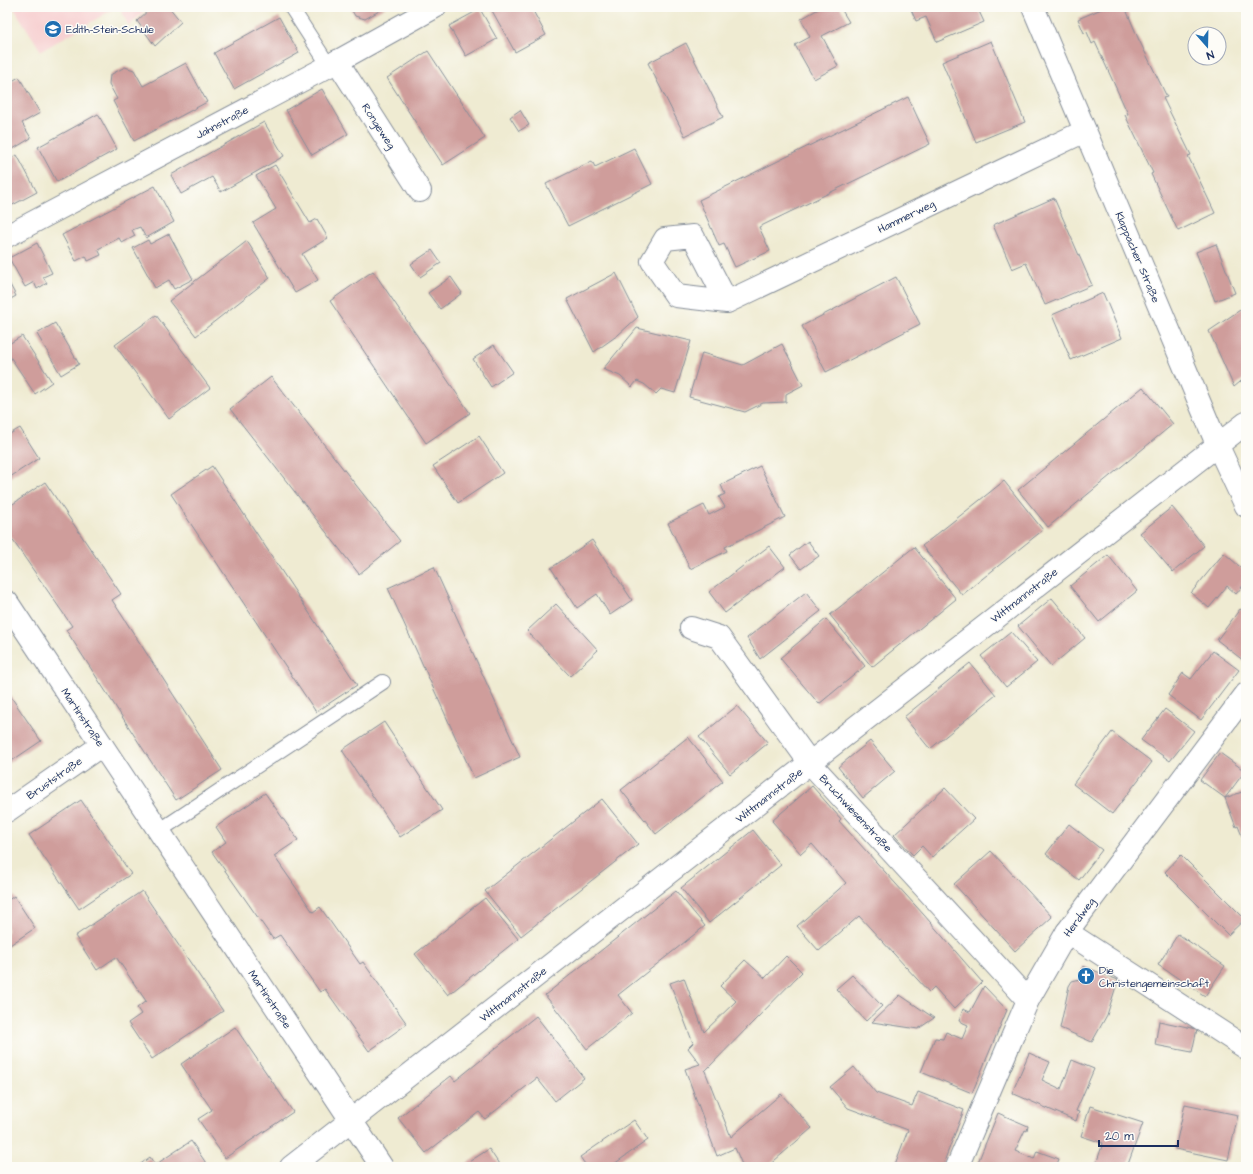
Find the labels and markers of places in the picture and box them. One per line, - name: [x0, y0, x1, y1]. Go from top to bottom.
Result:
- school or university icon: Edith-Stein-Schule: [43, 19, 63, 39]
- place label: Edith-Stein-Schule: [66, 22, 154, 37]
- place label: Die Christengemeinschaft: [1099, 963, 1210, 992]
- church icon: Die Christengemeinschaft: [1076, 966, 1096, 986]

